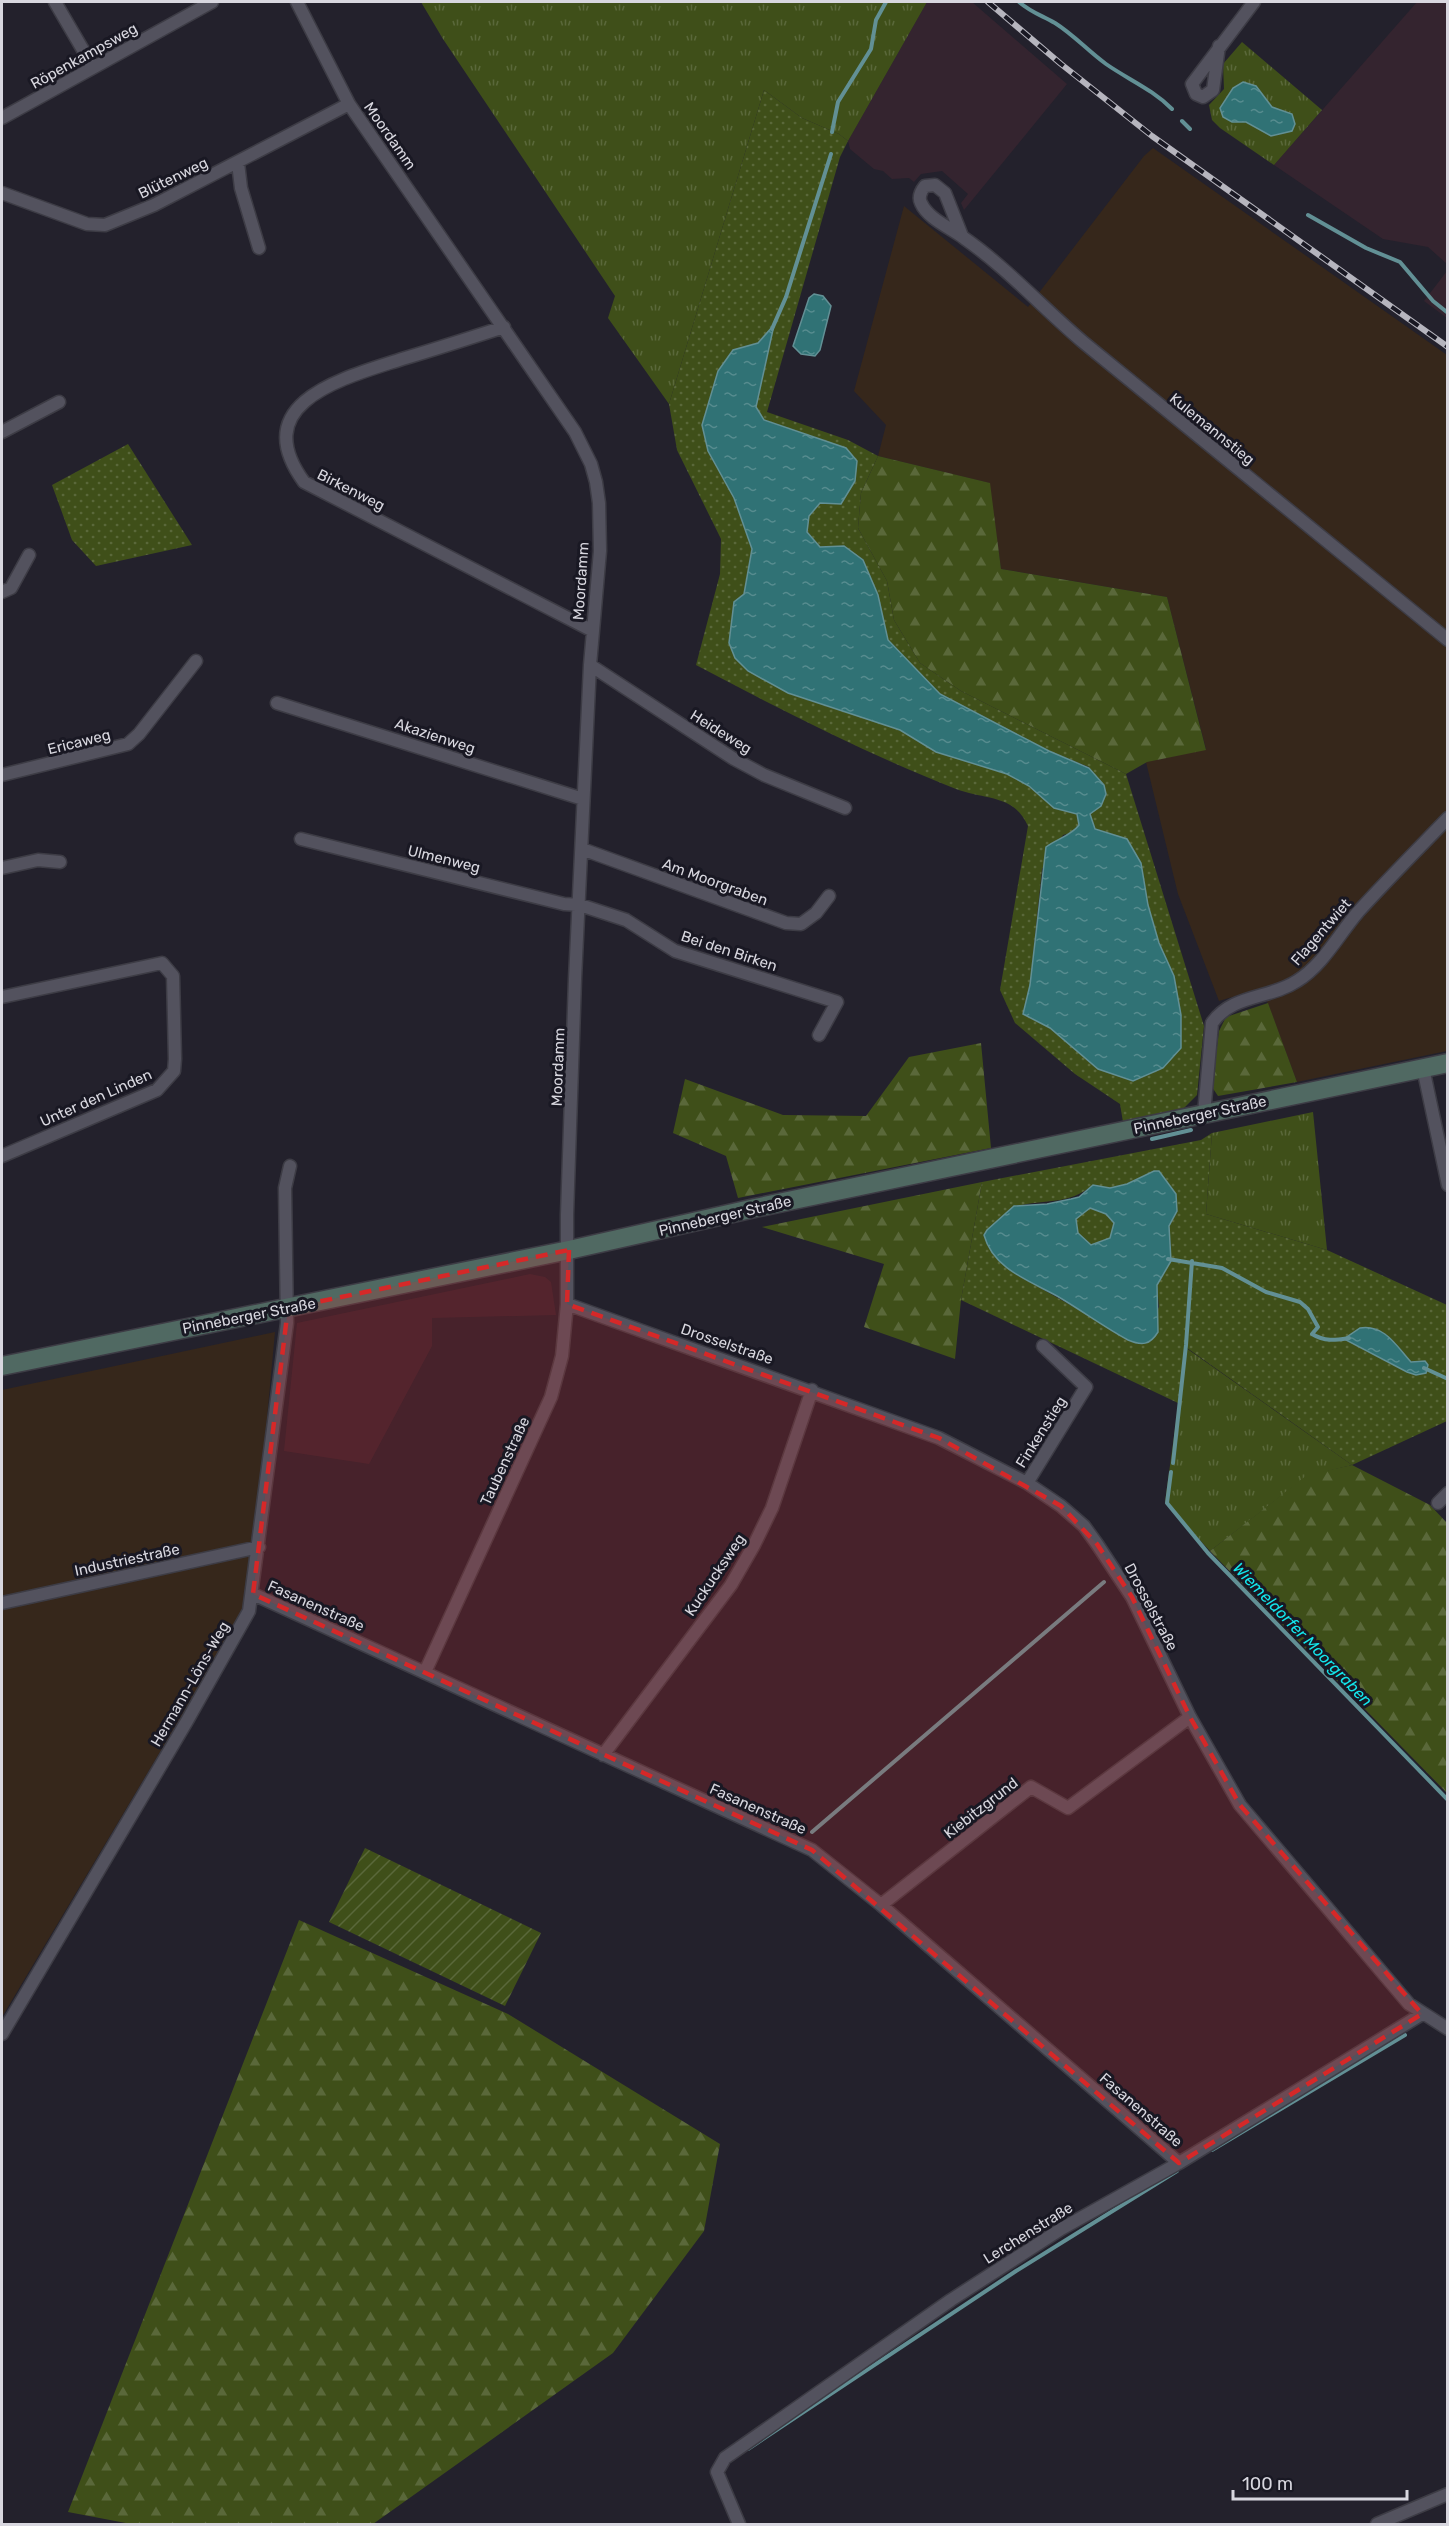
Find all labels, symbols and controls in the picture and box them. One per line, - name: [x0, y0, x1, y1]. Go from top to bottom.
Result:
- street label: Röpenkampsweg: [27, 19, 141, 93]
- street label: Moordamm: [360, 99, 420, 173]
- street label: Blütenweg: [135, 153, 211, 203]
- street label: Kulemannstieg: [1166, 389, 1258, 469]
- street label: Birkenweg: [314, 465, 388, 515]
- street label: Moordamm: [569, 541, 593, 621]
- street label: Heideweg: [687, 706, 755, 758]
- street label: Akazienweg: [392, 715, 478, 757]
- street label: Ericaweg: [46, 726, 112, 758]
- street label: Ulmenweg: [406, 841, 482, 877]
- street label: Am Moorgraben: [660, 855, 770, 909]
- street label: Flagentwiet: [1287, 895, 1355, 969]
- street label: Bei den Birken: [679, 927, 779, 975]
- street label: Moordamm: [548, 1027, 568, 1107]
- street label: Unter den Linden: [37, 1065, 155, 1131]
- street label: Pinneberger Straße: [1132, 1092, 1268, 1138]
- street label: Pinneberger Straße: [657, 1192, 793, 1240]
- street label: Pinneberger Straße: [181, 1294, 317, 1338]
- street label: Drosselstraße: [678, 1320, 776, 1368]
- street label: Finkenstieg: [1012, 1393, 1070, 1471]
- street label: Taubenstraße: [477, 1414, 533, 1508]
- street label: Kuckucksweg: [681, 1530, 749, 1620]
- street label: Industriestraße: [73, 1540, 181, 1580]
- water label: Wiemeldorfer Moorgraben: [1229, 1559, 1376, 1710]
- street label: Drosselstraße: [1120, 1560, 1182, 1654]
- street label: Fasanenstraße: [265, 1577, 367, 1635]
- street label: Hermann-Löns-Weg: [147, 1618, 233, 1750]
- street label: Kiebitzgrund: [941, 1774, 1021, 1842]
- street label: Fasanenstraße: [707, 1780, 809, 1838]
- street label: Fasanenstraße: [1096, 2069, 1186, 2151]
- street label: Lerchenstraße: [980, 2198, 1076, 2268]
- scale bar: [1233, 2463, 1407, 2501]
- text: 100 m: [1242, 2473, 1293, 2495]

